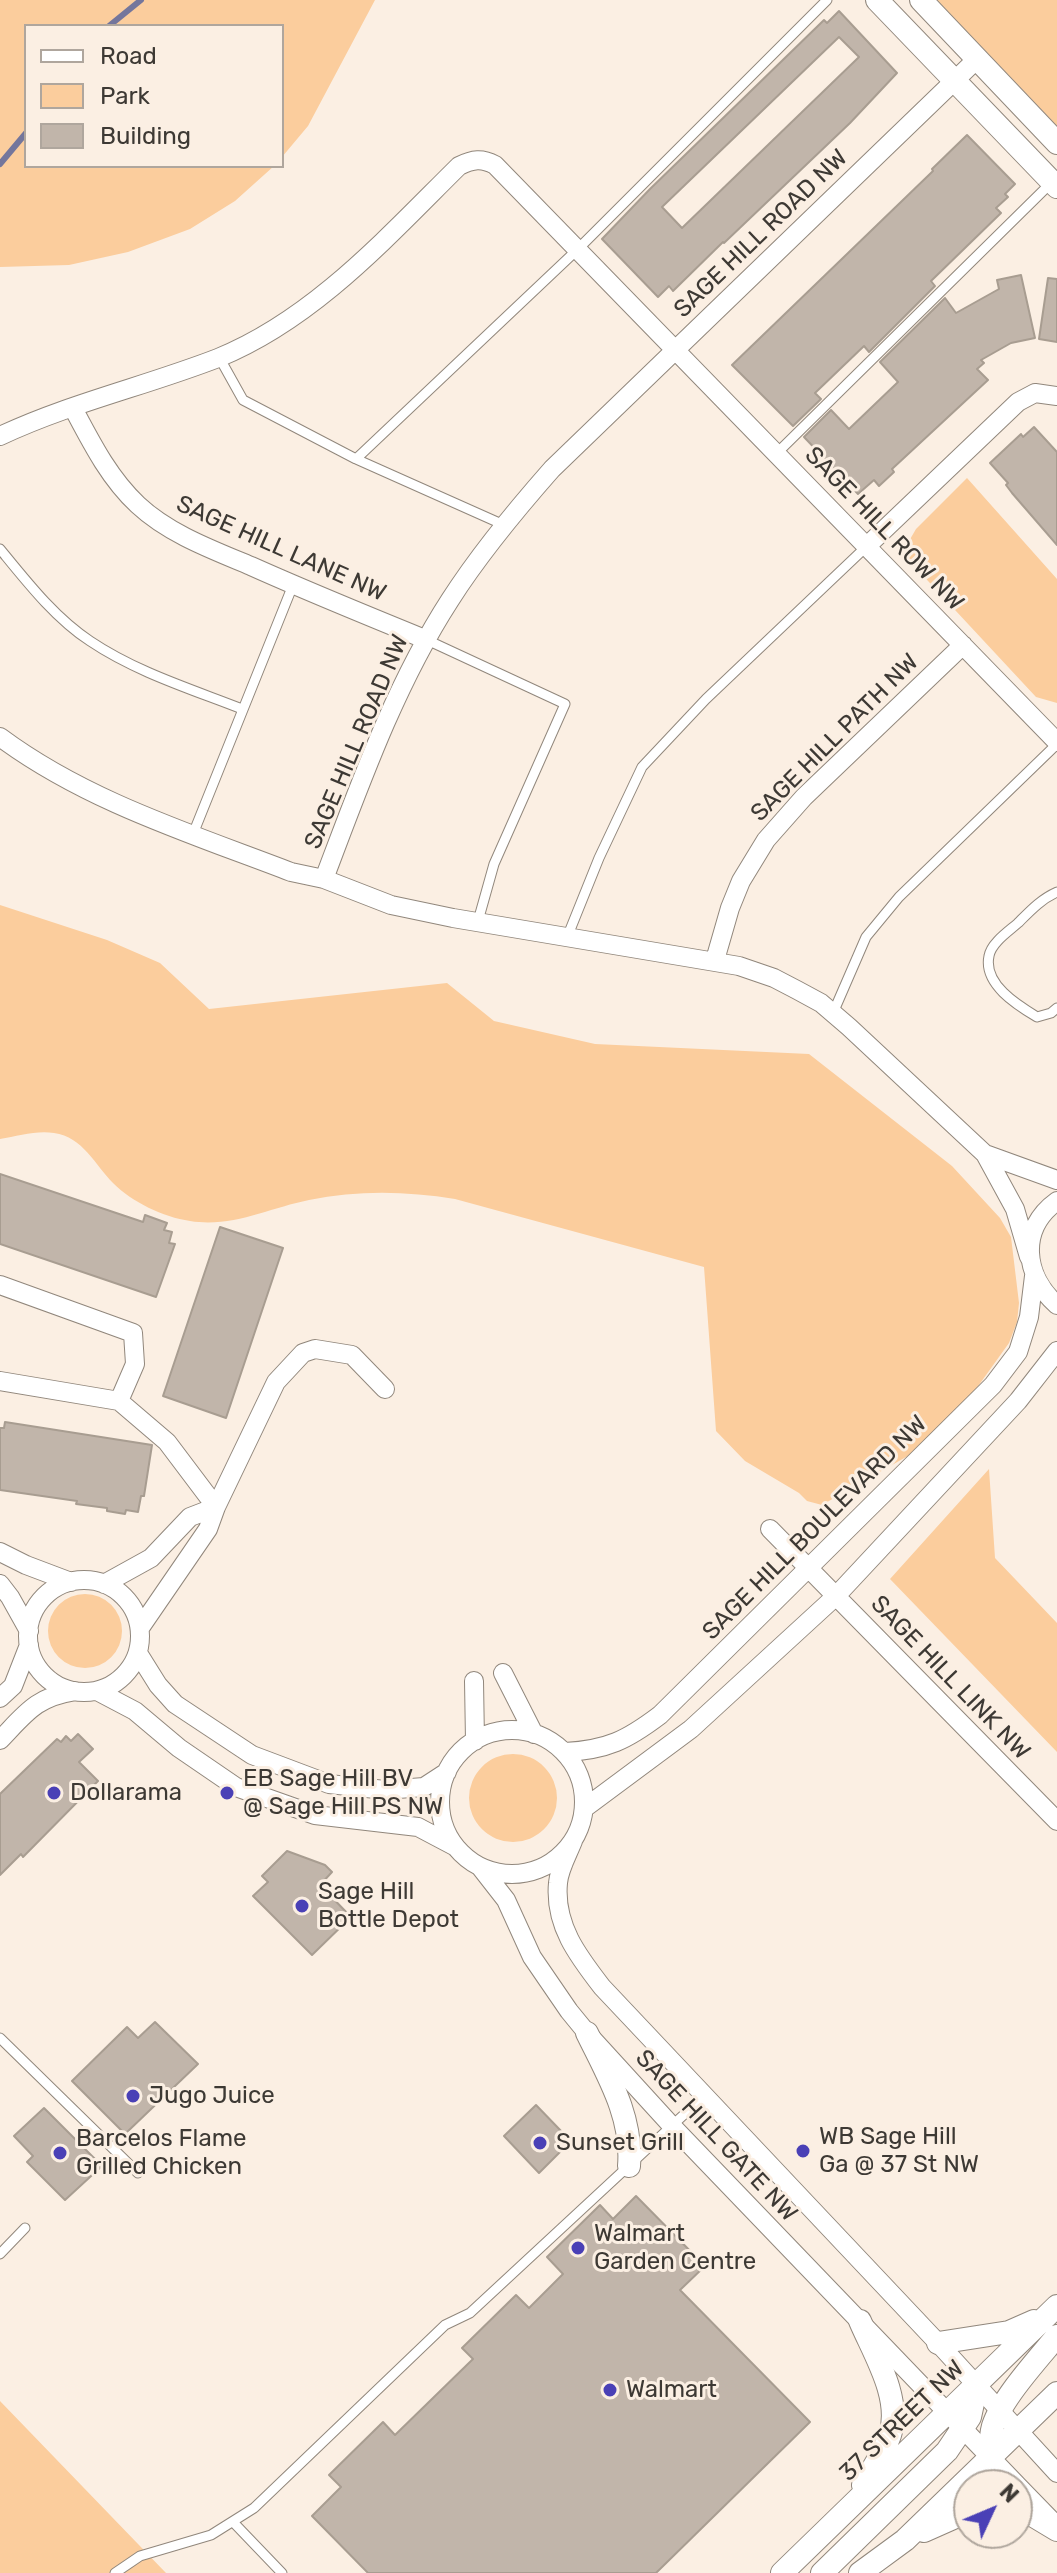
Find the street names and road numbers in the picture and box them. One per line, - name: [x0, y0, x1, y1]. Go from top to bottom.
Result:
- street label: SAGE HILL ROAD NW: [668, 144, 854, 324]
- street label: SAGE HILL ROW NW: [798, 441, 970, 617]
- street label: SAGE HILL LANE NW: [172, 490, 390, 608]
- street label: SAGE HILL ROAD NW: [299, 631, 415, 853]
- street label: SAGE HILL PATH NW: [745, 648, 925, 828]
- street label: SAGE HILL BOULEVARD NW: [697, 1410, 933, 1646]
- street label: SAGE HILL LINK NW: [864, 1590, 1036, 1766]
- street label: SAGE HILL GATE NW: [629, 2044, 803, 2228]
- street label: 37 STREET NW: [834, 2354, 970, 2488]

